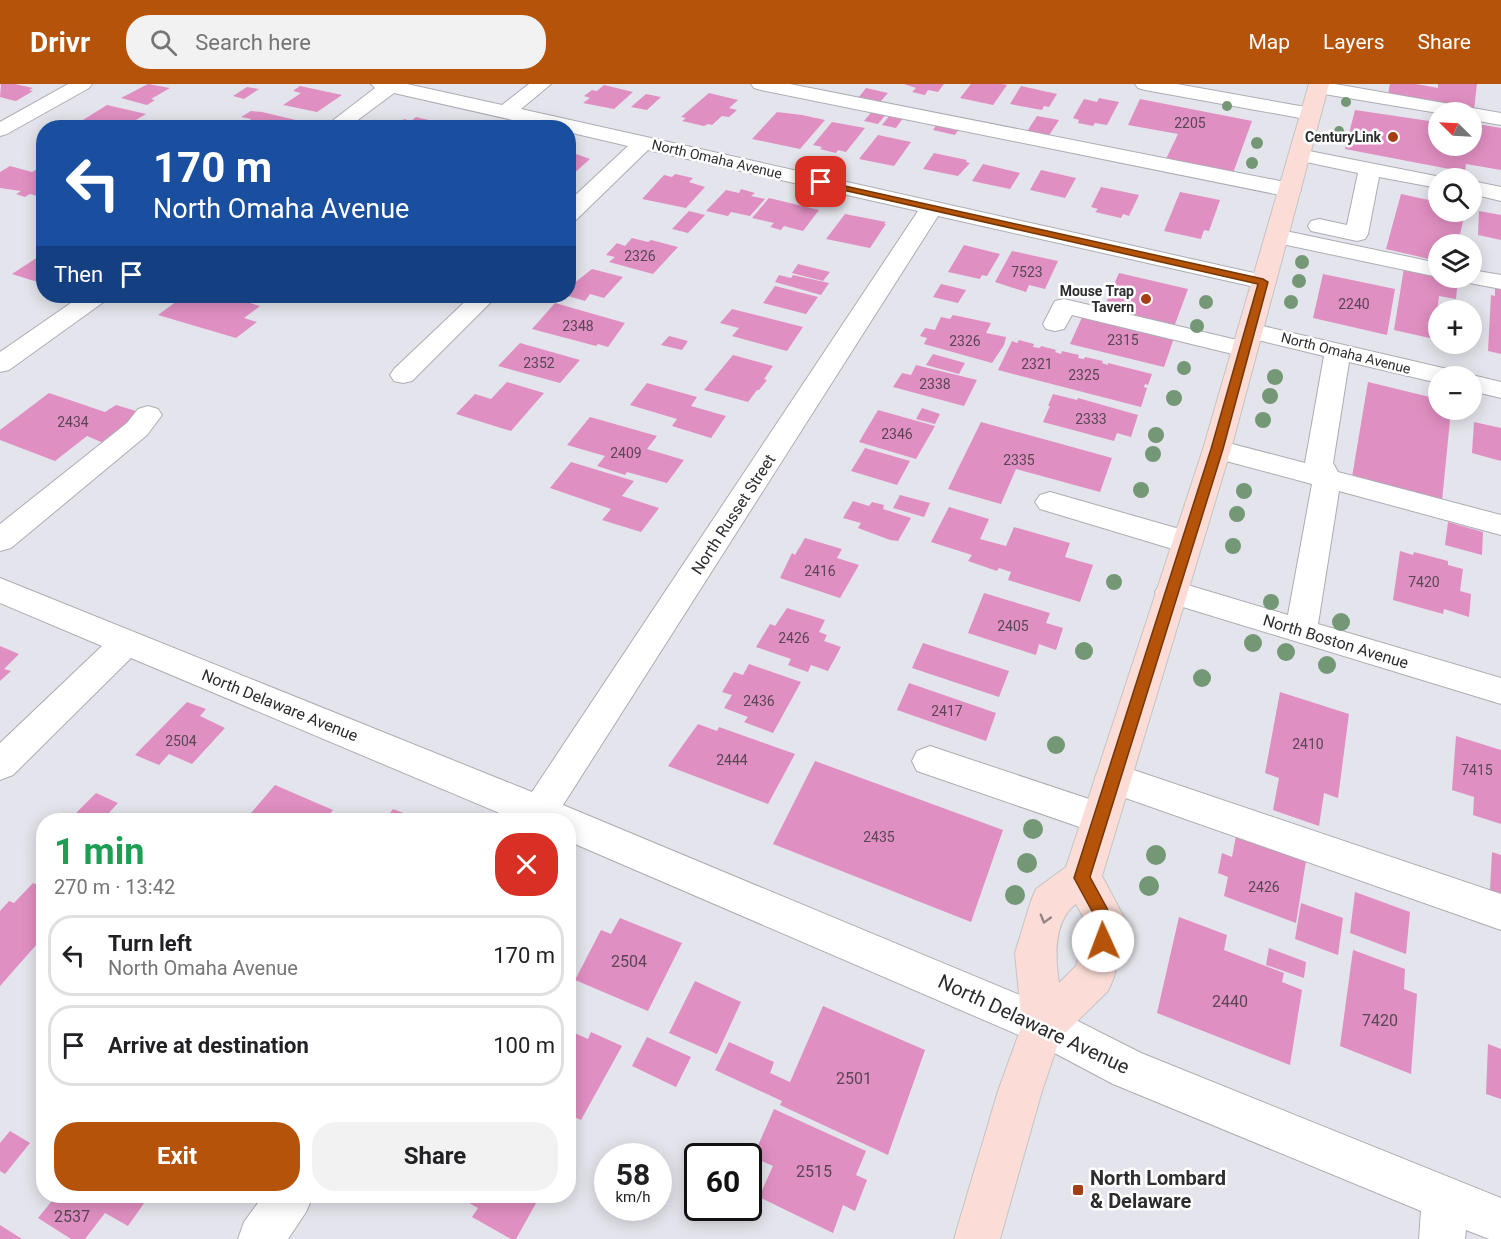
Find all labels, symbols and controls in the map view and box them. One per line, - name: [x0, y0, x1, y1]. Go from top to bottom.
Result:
- search box: [126, 15, 546, 69]
- text: Drivr: [30, 26, 90, 59]
- icon: search: [147, 26, 180, 59]
- text: Search here: [195, 30, 311, 55]
- text: Map: [1248, 30, 1290, 54]
- text: Layers: [1323, 30, 1384, 54]
- text: Share: [1417, 30, 1471, 54]
- north arrow: [1428, 102, 1482, 156]
- map controls: [1428, 102, 1482, 420]
- house number: 2205: [1174, 115, 1206, 131]
- place label: CenturyLink: [1305, 129, 1382, 145]
- marker: CenturyLink: [1386, 130, 1400, 144]
- street label: North Omaha Avenue: [650, 136, 784, 182]
- text: 170 m: [153, 143, 272, 192]
- icon: left: [54, 144, 132, 222]
- pin: [795, 156, 846, 207]
- icon: arrive: [804, 165, 837, 198]
- button: search: [1428, 168, 1482, 222]
- text: North Omaha Avenue: [153, 193, 409, 225]
- button: layers: [1428, 234, 1482, 288]
- house number: 2326: [624, 248, 656, 264]
- icon: arrive: [115, 258, 148, 291]
- text: Then: [54, 262, 103, 287]
- house number: 7523: [1011, 264, 1043, 280]
- place label: Mouse Trap Tavern: [1060, 283, 1134, 315]
- marker: Mouse Trap Tavern: [1139, 292, 1153, 306]
- house number: 2240: [1338, 296, 1370, 312]
- button: +: [1428, 300, 1482, 354]
- house number: 2348: [562, 318, 594, 334]
- street label: North Omaha Avenue: [1280, 329, 1412, 377]
- house number: 2315: [1107, 332, 1139, 348]
- house number: 2326: [949, 333, 981, 349]
- house number: 2352: [523, 355, 555, 371]
- house number: 2321: [1021, 356, 1053, 372]
- button: −: [1428, 366, 1482, 420]
- house number: 2325: [1068, 367, 1100, 383]
- house number: 2338: [919, 376, 951, 392]
- house number: 2333: [1075, 411, 1107, 427]
- house number: 2434: [57, 414, 89, 430]
- house number: 2346: [881, 426, 913, 442]
- house number: 2409: [610, 445, 642, 461]
- street label: North Russet Street: [687, 451, 779, 578]
- house number: 2335: [1003, 452, 1035, 468]
- house number: 2416: [804, 563, 836, 579]
- house number: 7420: [1408, 574, 1440, 590]
- street label: North Boston Avenue: [1261, 610, 1411, 673]
- house number: 2405: [997, 618, 1029, 634]
- house number: 2426: [778, 630, 810, 646]
- street label: North Delaware Avenue: [199, 665, 361, 745]
- house number: 2436: [743, 693, 775, 709]
- house number: 2417: [931, 703, 963, 719]
- house number: 2504: [165, 733, 197, 749]
- house number: 2410: [1292, 736, 1324, 752]
- house number: 2444: [716, 752, 748, 768]
- house number: 7415: [1461, 762, 1493, 778]
- house number: 2435: [863, 829, 895, 845]
- text: 1 min: [54, 831, 145, 873]
- button: close: [495, 833, 558, 896]
- text: 270 m · 13:42: [54, 875, 175, 899]
- house number: 2426: [1248, 879, 1280, 895]
- position arrow: [1071, 909, 1135, 973]
- one-way arrow: [1039, 914, 1052, 924]
- text: Turn left: [108, 931, 192, 956]
- icon: left: [57, 939, 90, 972]
- text: 170 m: [493, 943, 555, 968]
- house number: 2504: [611, 952, 647, 971]
- text: North Omaha Avenue: [108, 956, 298, 980]
- street label: North Delaware Avenue: [934, 969, 1134, 1079]
- house number: 2440: [1212, 992, 1248, 1011]
- house number: 7420: [1362, 1011, 1398, 1030]
- icon: arrive: [57, 1029, 90, 1062]
- text: Arrive at destination: [108, 1033, 309, 1058]
- text: 100 m: [493, 1033, 555, 1058]
- house number: 2501: [836, 1069, 872, 1088]
- button: Exit: [54, 1122, 300, 1191]
- button: Share: [312, 1122, 558, 1191]
- speed limit sign: 60: [684, 1143, 762, 1221]
- text: 58: [616, 1157, 650, 1192]
- house number: 2515: [796, 1162, 832, 1181]
- place label: North Lombard & Delaware: [1090, 1166, 1226, 1213]
- marker: North Lombard & Delaware: [1071, 1183, 1085, 1197]
- text: km/h: [615, 1188, 651, 1206]
- house number: 2537: [54, 1207, 90, 1226]

